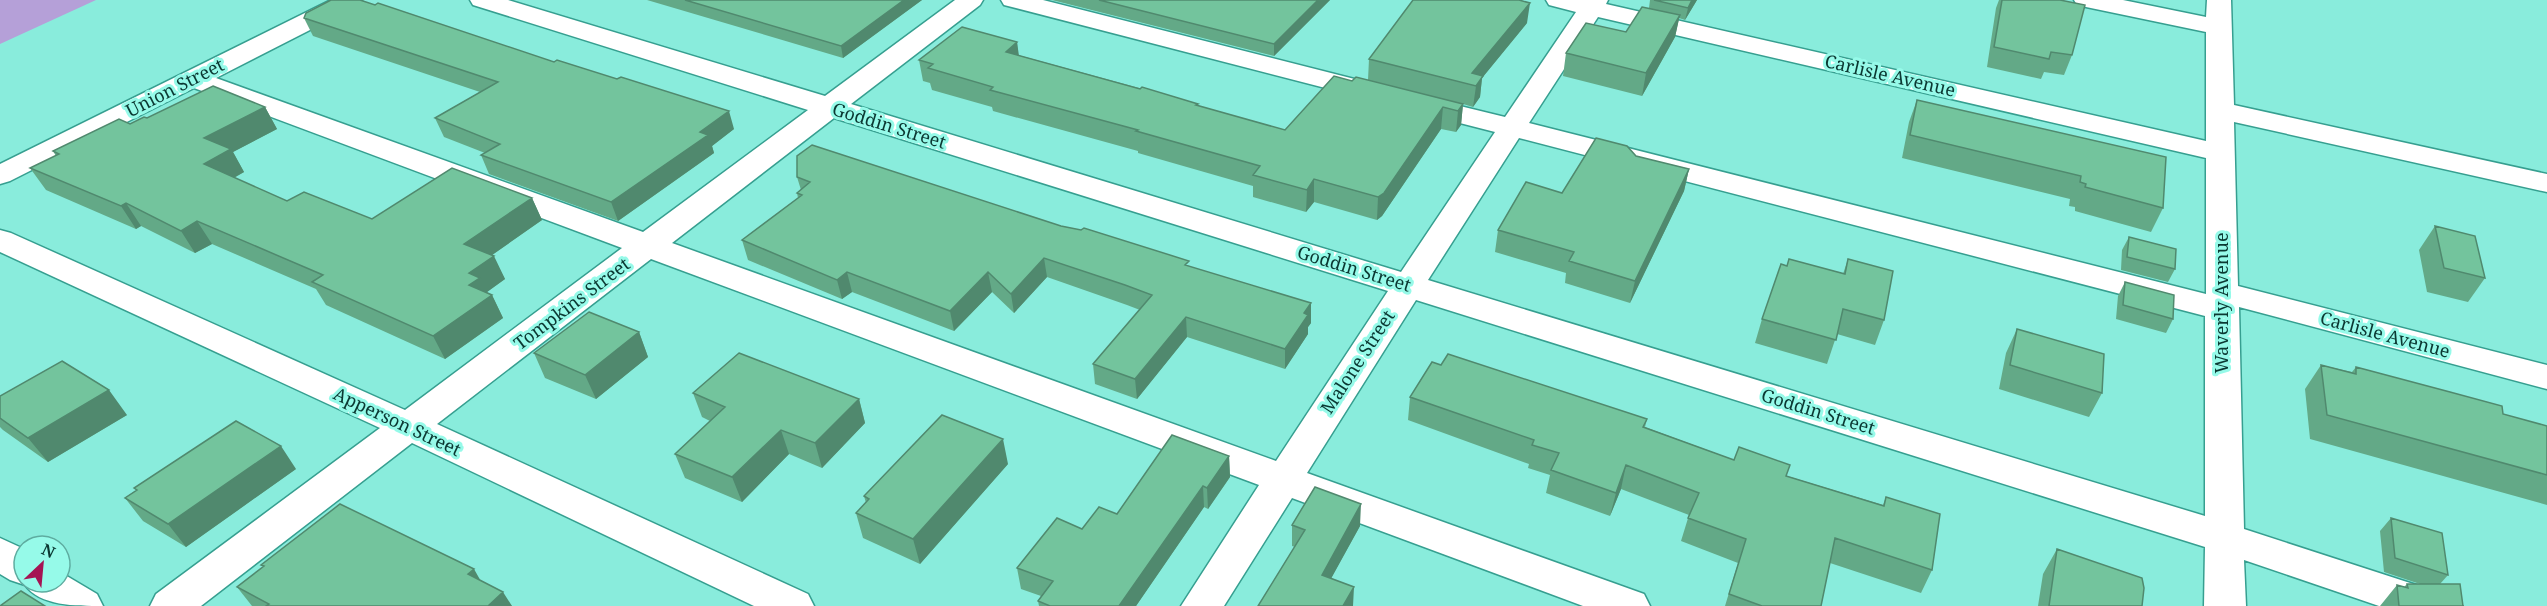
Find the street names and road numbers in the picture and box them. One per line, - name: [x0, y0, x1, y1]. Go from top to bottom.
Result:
- street label: Carlisle Avenue: [1823, 48, 1958, 102]
- street label: Union Street: [121, 52, 228, 122]
- street label: Goddin Street: [830, 96, 949, 154]
- street label: Waverly Avenue: [2209, 232, 2233, 374]
- street label: Goddin Street: [1295, 239, 1414, 297]
- street label: Tompkins Street: [508, 252, 634, 355]
- street label: Malone Street: [1315, 305, 1400, 418]
- street label: Carlisle Avenue: [2318, 305, 2453, 363]
- street label: Apperson Street: [330, 381, 465, 461]
- street label: Goddin Street: [1759, 382, 1878, 440]

